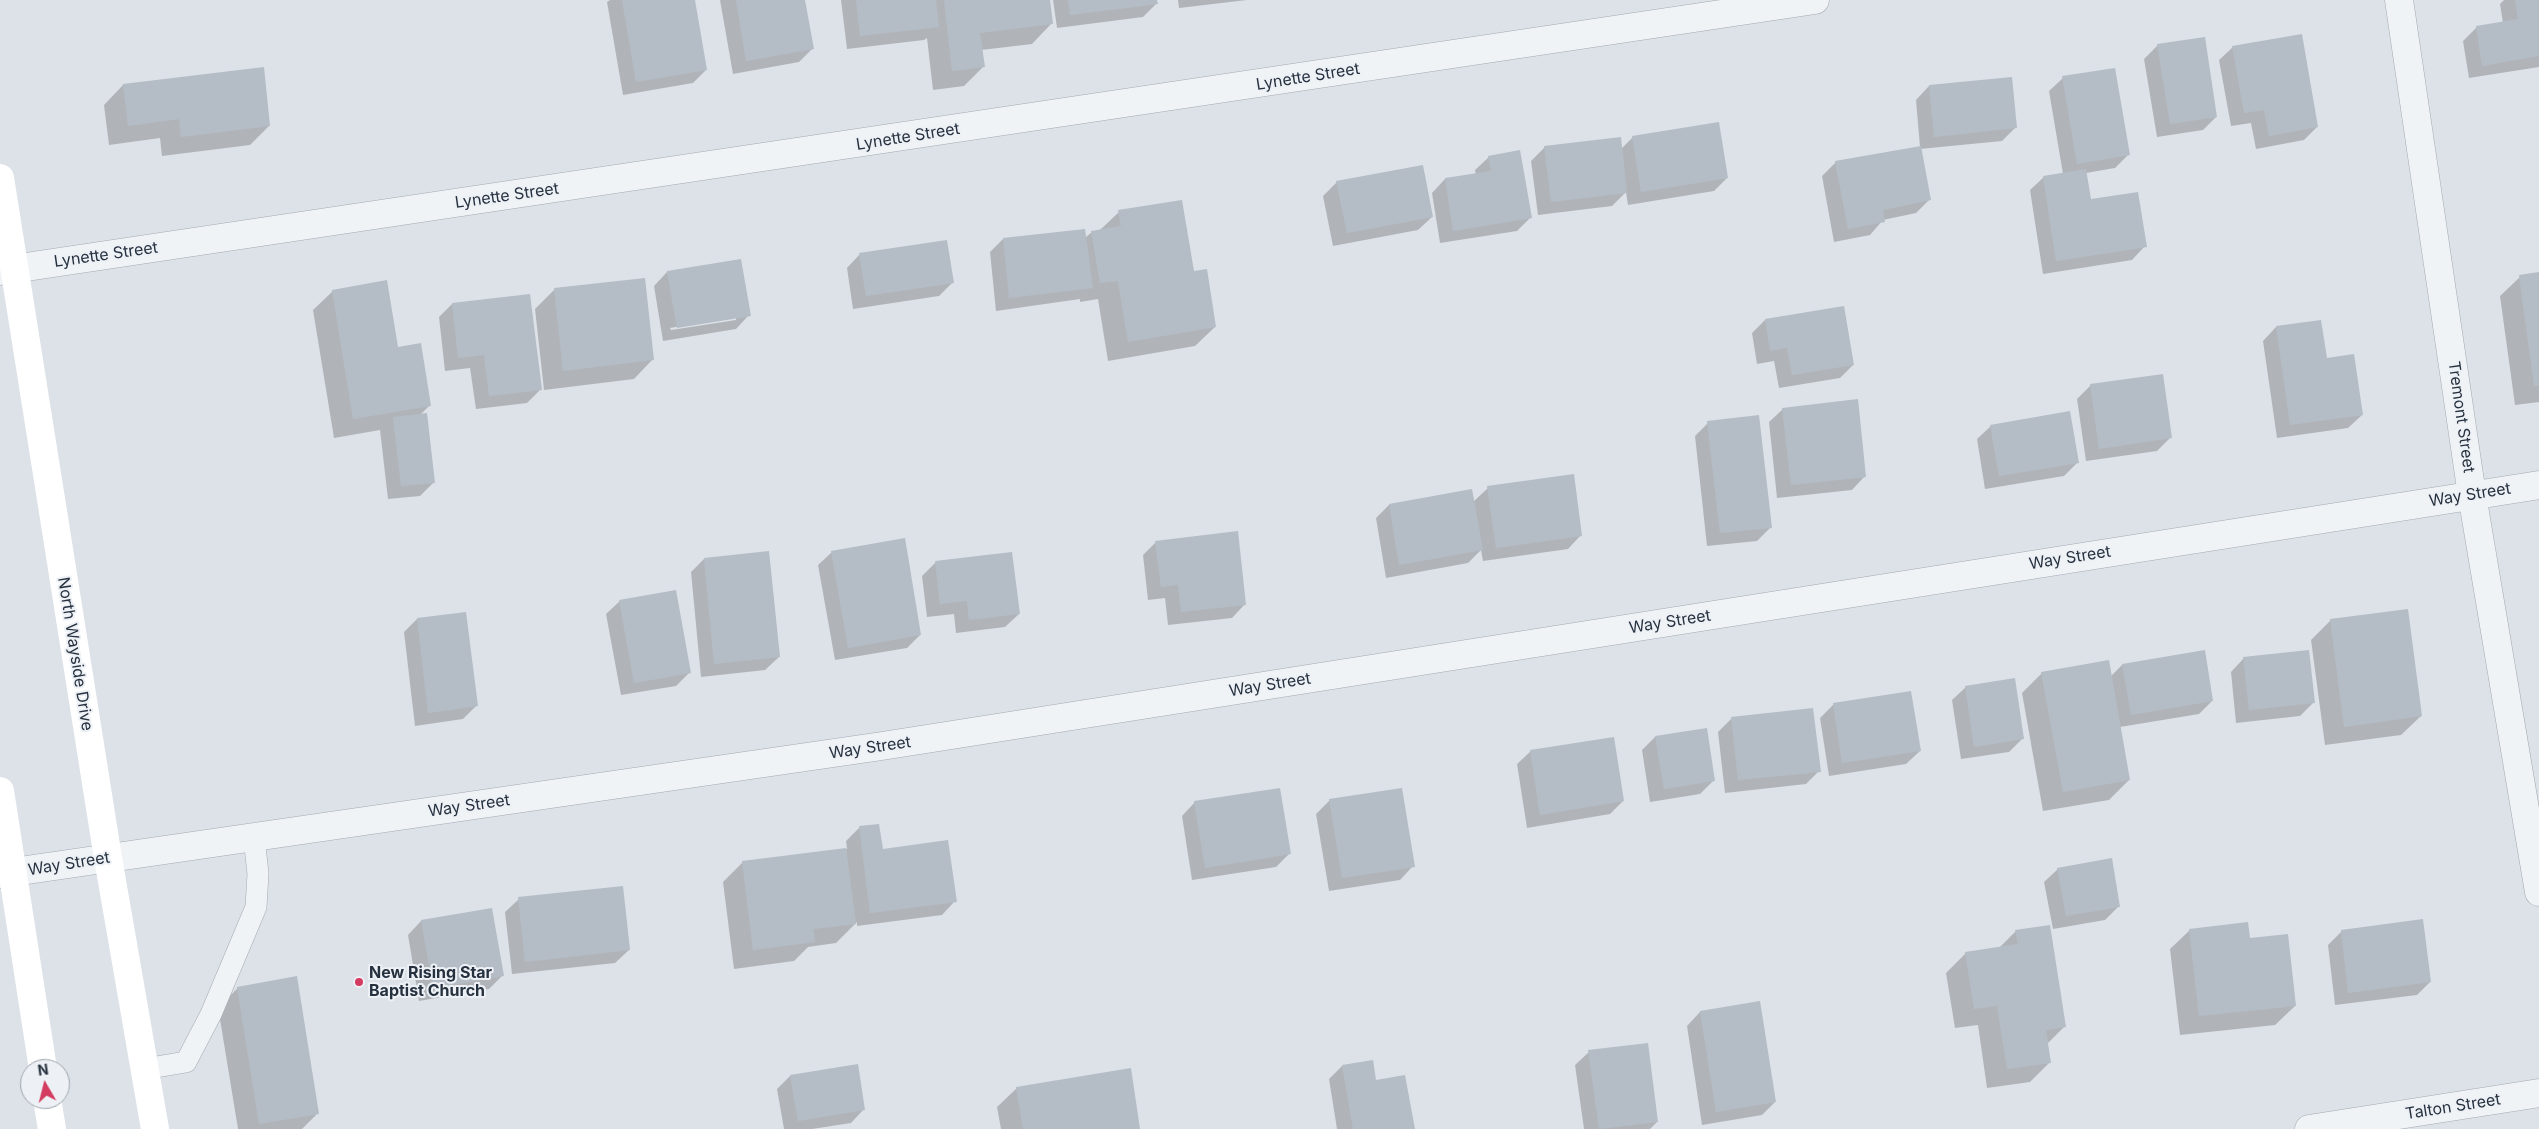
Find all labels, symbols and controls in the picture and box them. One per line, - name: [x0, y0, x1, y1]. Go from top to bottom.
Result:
- street label: Lynette Street: [1255, 59, 1361, 95]
- street label: Lynette Street: [855, 119, 961, 155]
- street label: Lynette Street: [454, 179, 560, 213]
- street label: Lynette Street: [53, 238, 159, 272]
- street label: Tremont Street: [2444, 360, 2478, 474]
- street label: Way Street: [2428, 479, 2512, 511]
- street label: Way Street: [2028, 542, 2112, 574]
- street label: North Wayside Drive: [53, 576, 97, 732]
- street label: Way Street: [1628, 606, 1712, 638]
- street label: Way Street: [1228, 669, 1312, 701]
- street label: Way Street: [828, 733, 912, 763]
- street label: Way Street: [427, 791, 511, 821]
- street label: Way Street: [27, 848, 111, 880]
- place label: New Rising Star Baptist Church: [369, 963, 492, 1001]
- marker: New Rising Star Baptist Church: [353, 976, 365, 988]
- north arrow: [20, 1059, 70, 1109]
- text: N: [37, 1060, 49, 1079]
- street label: Talton Street: [2404, 1090, 2502, 1124]

